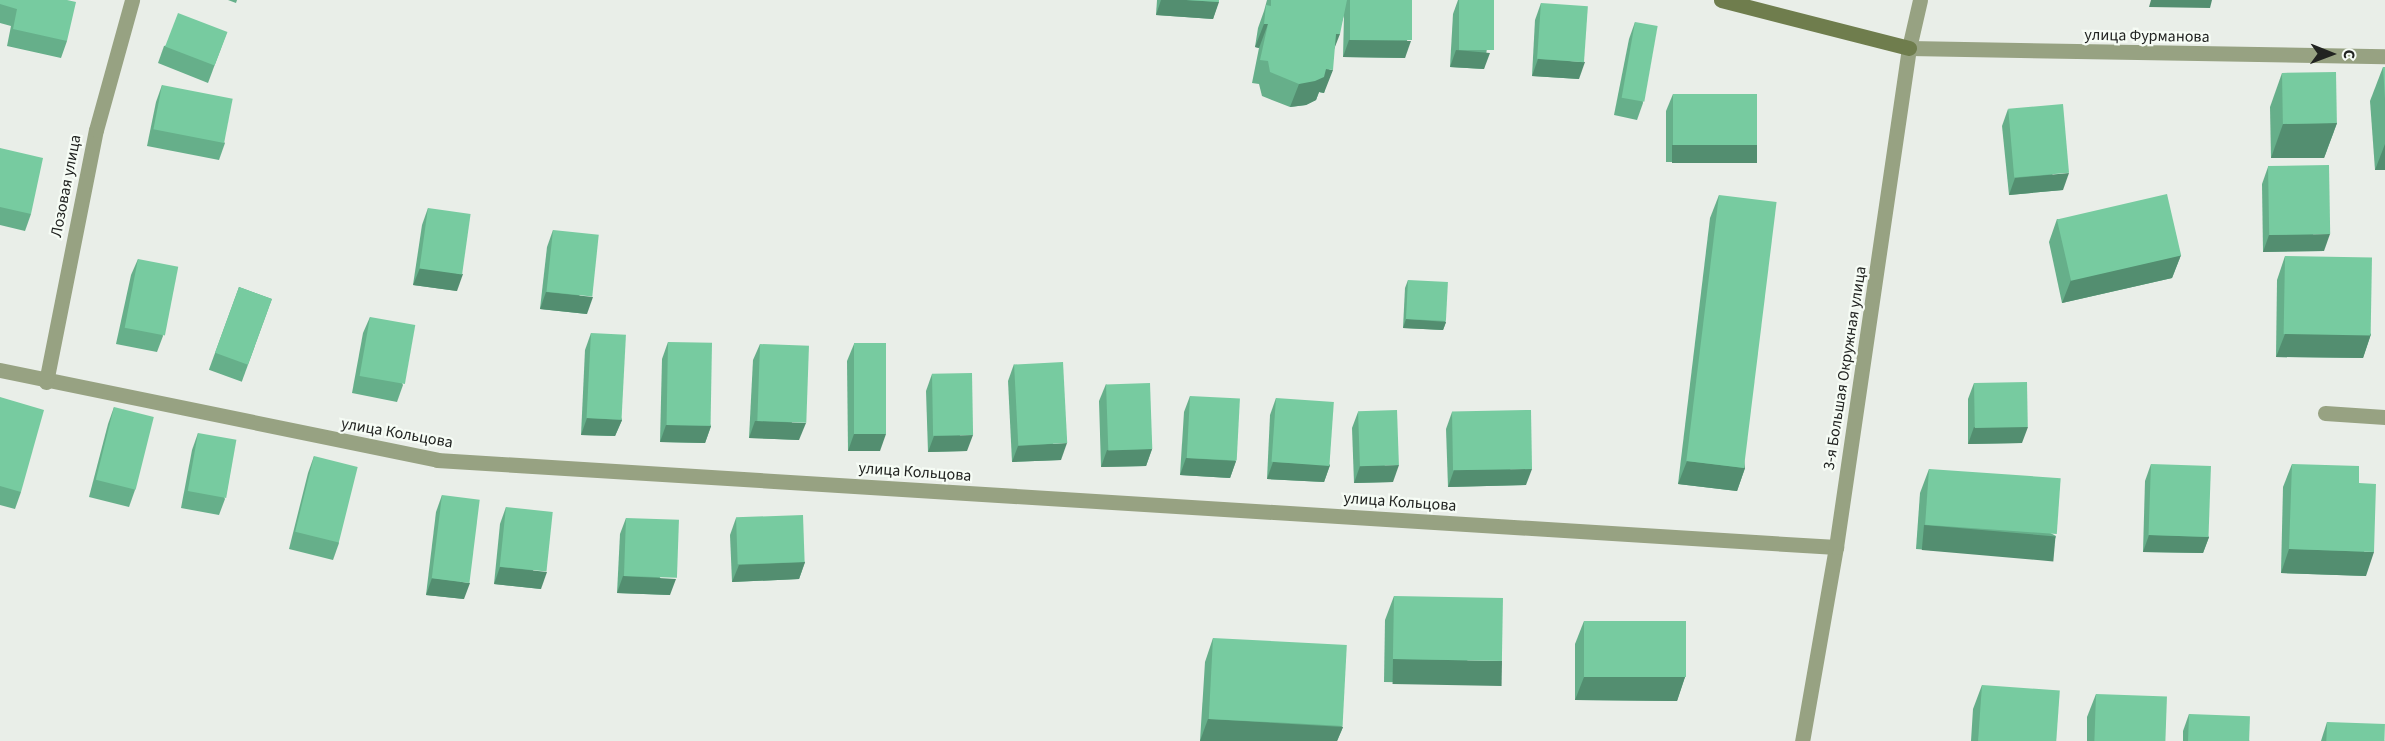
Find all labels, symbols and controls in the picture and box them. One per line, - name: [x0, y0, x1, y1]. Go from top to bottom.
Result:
- north arrow: [2301, 24, 2361, 84]
- street label: улица Фурманова: [2084, 25, 2210, 47]
- text: С: [2338, 49, 2360, 59]
- street label: Лозовая улица: [47, 133, 85, 239]
- street label: 3-я Большая Окружная улица: [1819, 265, 1871, 471]
- street label: улица Кольцова: [340, 414, 454, 452]
- street label: улица Кольцова: [858, 458, 972, 486]
- street label: улица Кольцова: [1343, 488, 1457, 516]

